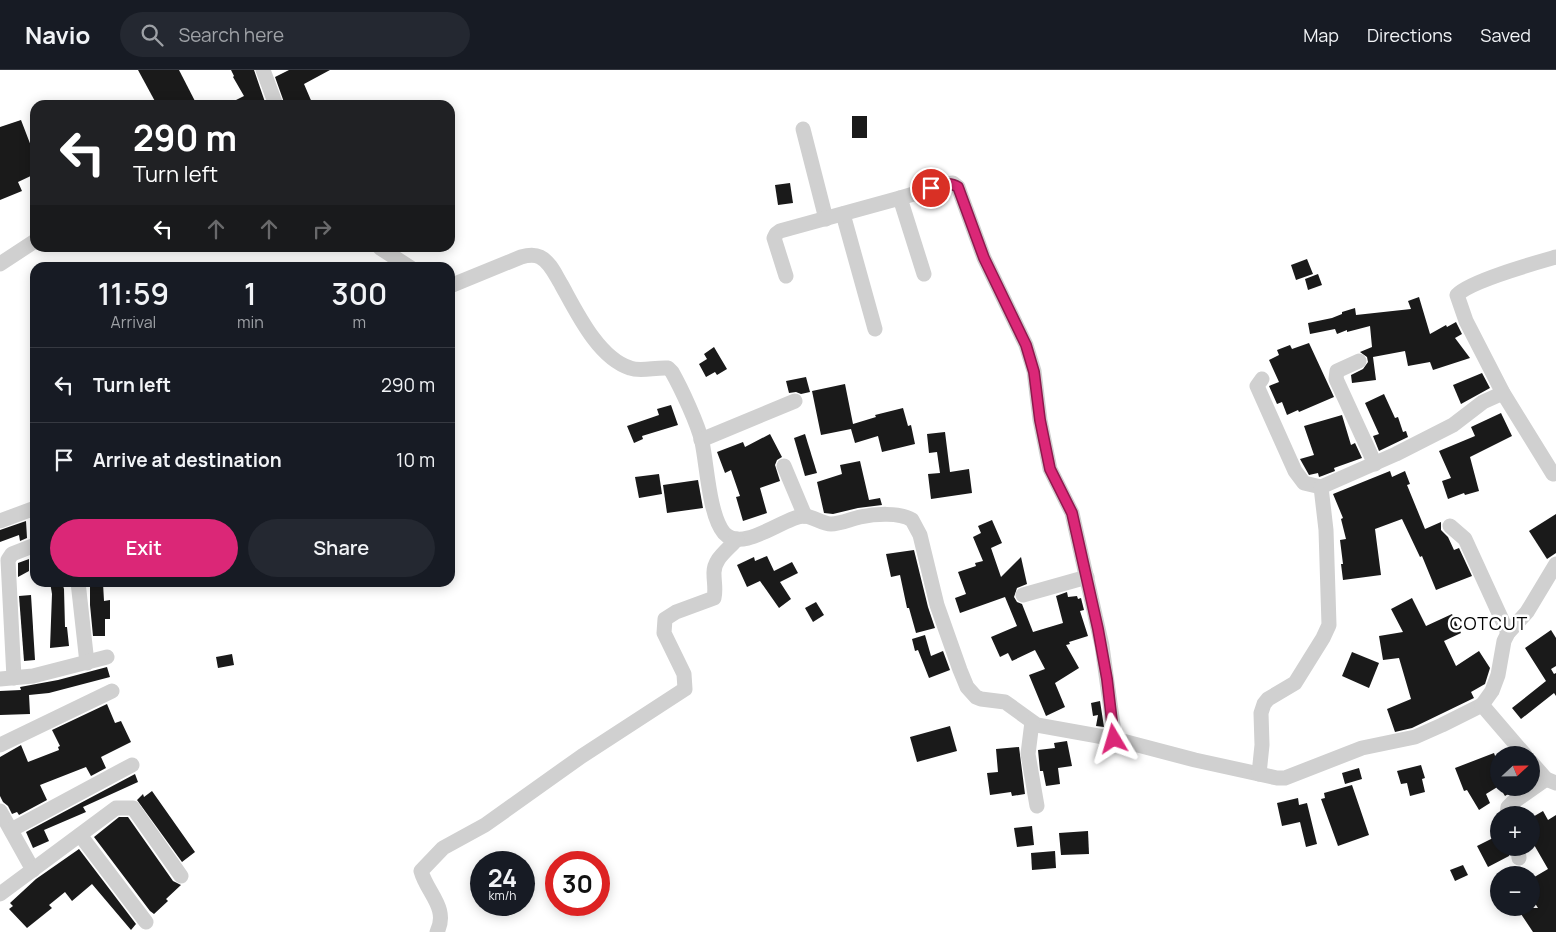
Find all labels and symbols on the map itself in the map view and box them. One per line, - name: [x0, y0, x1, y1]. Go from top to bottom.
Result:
- pin: [910, 167, 952, 209]
- district label: COTCUT: [1450, 611, 1528, 635]
- position arrow: [1087, 712, 1139, 764]
- north arrow: [1490, 746, 1540, 796]
- speed limit sign: 30: [545, 851, 610, 916]

